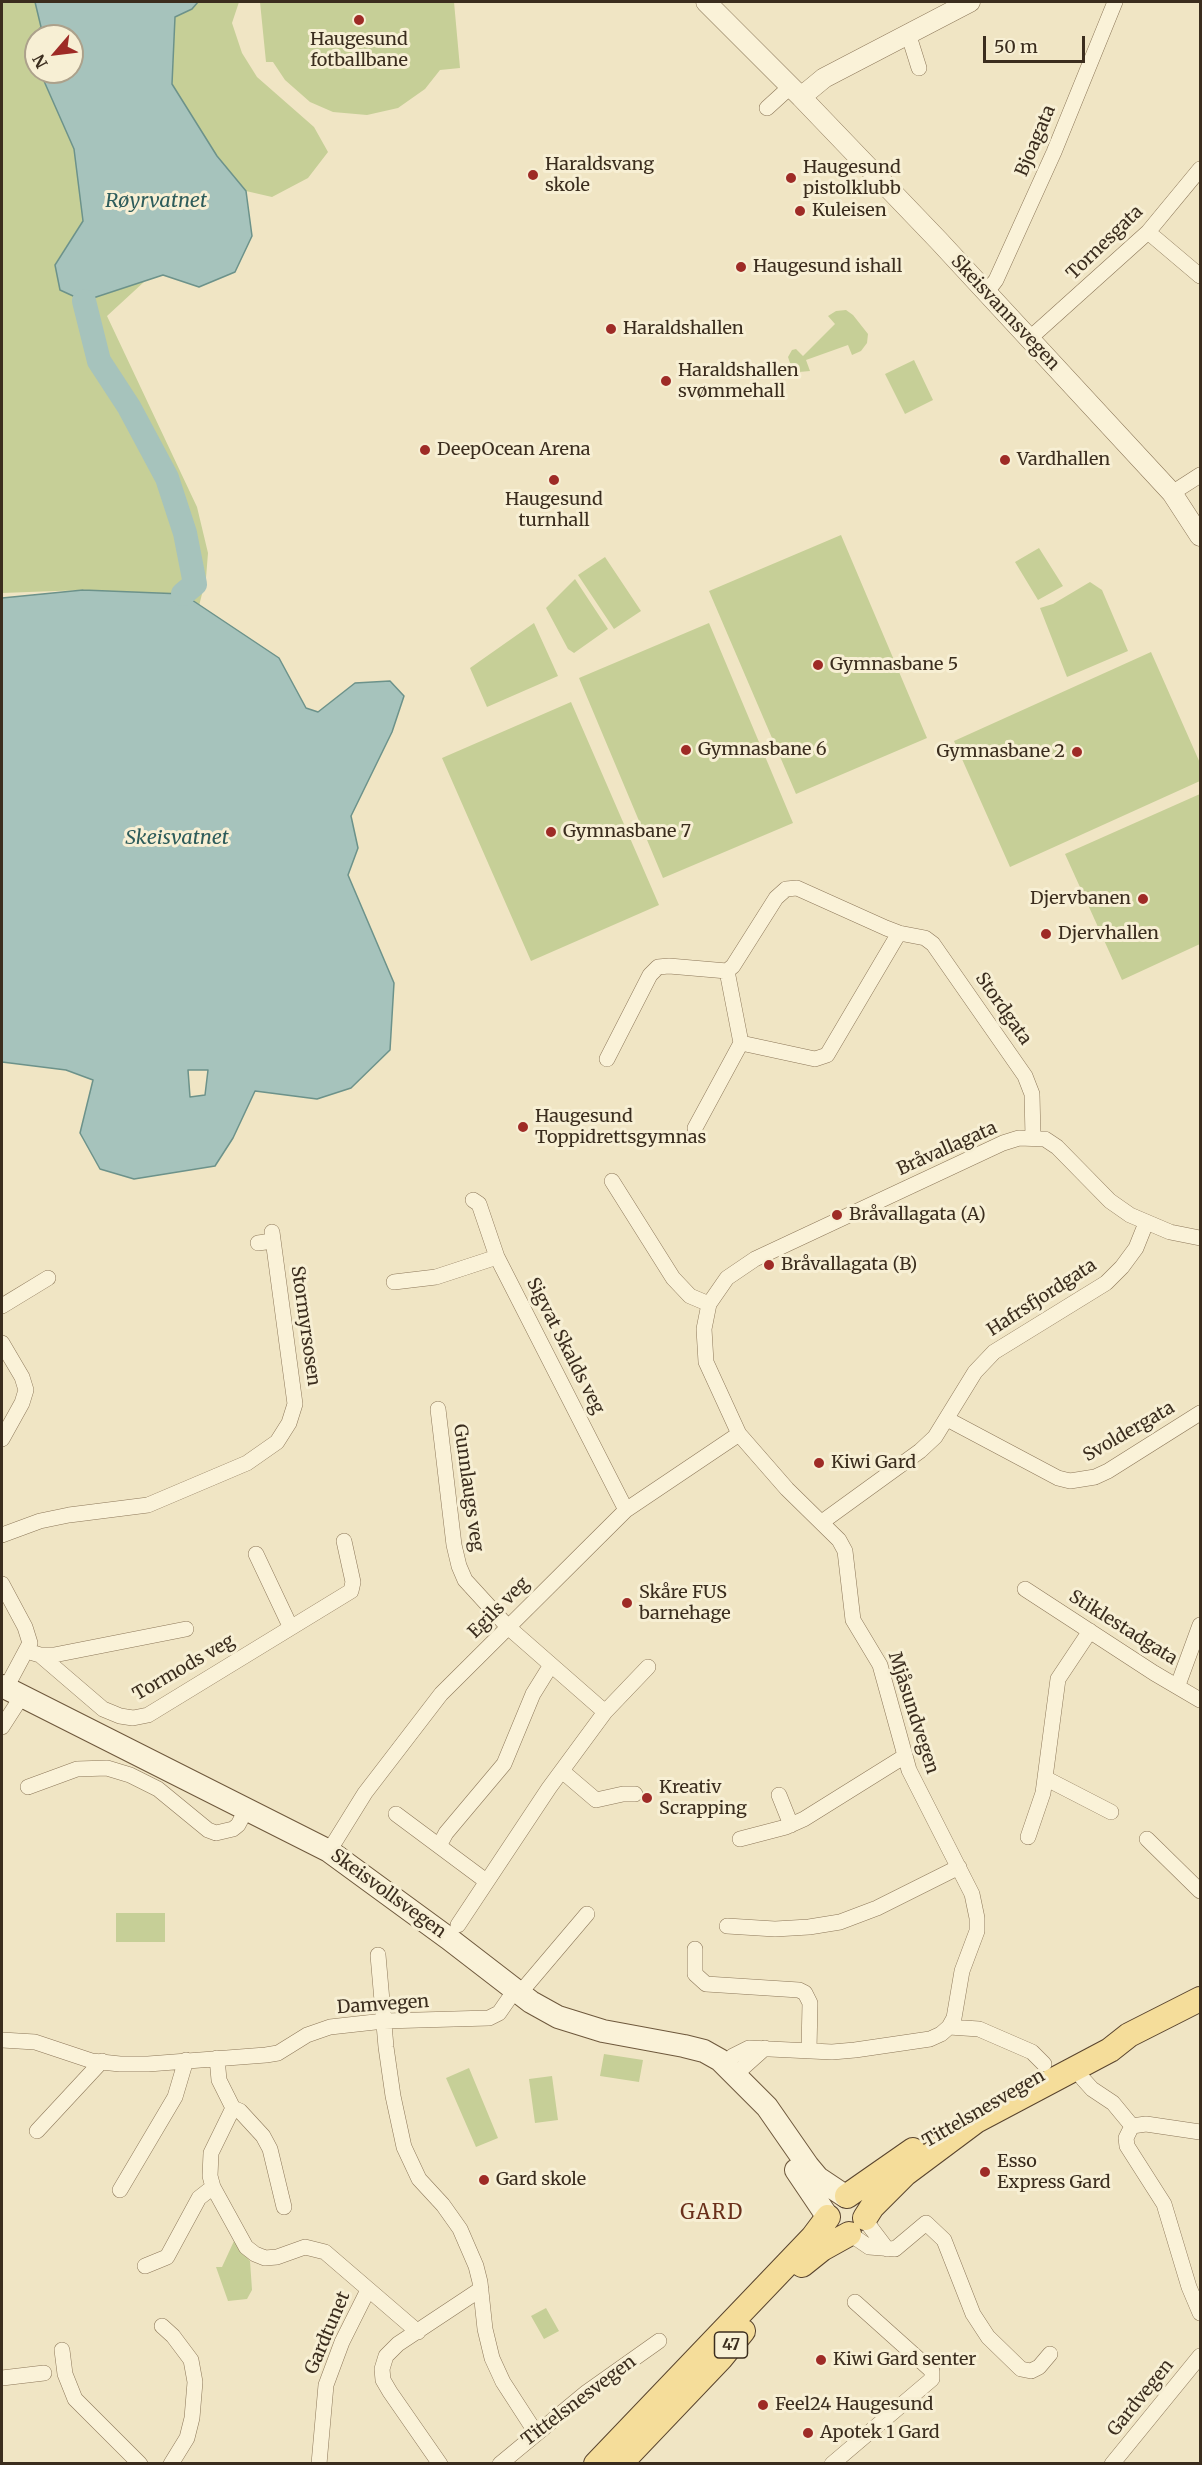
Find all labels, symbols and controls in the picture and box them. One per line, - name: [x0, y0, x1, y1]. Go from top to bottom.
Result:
- marker: Haugesund fotballbane: [352, 13, 366, 27]
- north arrow: [24, 24, 84, 84]
- scale bar: [986, 24, 1088, 62]
- place label: Haugesund fotballbane: [310, 29, 408, 72]
- text: 50 m: [994, 35, 1038, 58]
- text: N: [28, 51, 52, 72]
- street label: Bjoagata: [1011, 102, 1061, 180]
- place label: Haraldsvang skole: [545, 154, 654, 196]
- place label: Haugesund pistolklubb: [803, 157, 901, 200]
- marker: Haraldsvang skole: [526, 168, 540, 182]
- marker: Haugesund pistolklubb: [784, 171, 798, 185]
- water label: Røyrvatnet: [105, 189, 207, 213]
- place label: Kuleisen: [812, 200, 887, 222]
- street label: Tornesgata: [1062, 201, 1148, 285]
- marker: Kuleisen: [793, 204, 807, 218]
- street label: Skeisvannsvegen: [946, 251, 1064, 375]
- place label: Haugesund ishall: [753, 256, 902, 278]
- marker: Haugesund ishall: [734, 260, 748, 274]
- place label: Haraldshallen: [623, 318, 744, 340]
- marker: Haraldshallen: [604, 322, 618, 336]
- place label: Haraldshallen svømmehall: [678, 360, 799, 403]
- marker: Haraldshallen svømmehall: [659, 374, 673, 388]
- place label: DeepOcean Arena: [437, 439, 590, 461]
- marker: DeepOcean Arena: [418, 443, 432, 457]
- place label: Vardhallen: [1017, 449, 1110, 471]
- marker: Vardhallen: [998, 453, 1012, 467]
- marker: Haugesund turnhall: [547, 473, 561, 487]
- place label: Haugesund turnhall: [505, 489, 603, 532]
- place label: Gymnasbane 5: [830, 654, 958, 676]
- marker: Gymnasbane 5: [811, 658, 825, 672]
- place label: Gymnasbane 6: [698, 739, 827, 761]
- place label: Gymnasbane 2: [937, 741, 1065, 763]
- marker: Gymnasbane 6: [679, 743, 693, 757]
- marker: Gymnasbane 2: [1070, 745, 1084, 759]
- place label: Gymnasbane 7: [563, 821, 691, 843]
- marker: Gymnasbane 7: [544, 825, 558, 839]
- water label: Skeisvatnet: [125, 826, 229, 850]
- place label: Djervbanen: [1030, 888, 1131, 910]
- marker: Djervbanen: [1136, 892, 1150, 906]
- place label: Djervhallen: [1058, 923, 1159, 945]
- marker: Djervhallen: [1039, 927, 1053, 941]
- street label: Stordgata: [970, 969, 1036, 1049]
- place label: Haugesund Toppidrettsgymnas: [535, 1106, 706, 1148]
- street label: Bråvallagata: [894, 1117, 1000, 1181]
- marker: Haugesund Toppidrettsgymnas: [516, 1120, 530, 1134]
- place label: Bråvallagata (A): [849, 1204, 986, 1226]
- marker: Bråvallagata (A): [830, 1208, 844, 1222]
- place label: Bråvallagata (B): [781, 1254, 917, 1276]
- street label: Hafrsfjordgata: [983, 1255, 1101, 1341]
- marker: Bråvallagata (B): [762, 1258, 776, 1272]
- street label: Stormyrsosen: [286, 1265, 324, 1387]
- street label: Sigvat Skalds veg: [521, 1274, 609, 1418]
- street label: Svoldergata: [1080, 1397, 1178, 1467]
- street label: Gunnlaugs veg: [448, 1423, 488, 1553]
- place label: Kiwi Gard: [831, 1452, 916, 1474]
- marker: Kiwi Gard: [812, 1456, 826, 1470]
- street label: Egils veg: [464, 1573, 534, 1643]
- place label: Skåre FUS barnehage: [639, 1582, 731, 1624]
- street label: Stiklestadgata: [1065, 1586, 1181, 1670]
- marker: Skåre FUS barnehage: [620, 1596, 634, 1610]
- street label: Tormods veg: [129, 1630, 239, 1706]
- street label: Mjåsundvegen: [883, 1649, 943, 1777]
- place label: Kreativ Scrapping: [659, 1777, 747, 1820]
- marker: Kreativ Scrapping: [640, 1791, 654, 1805]
- street label: Skeisvollsvegen: [326, 1845, 450, 1943]
- street label: Damvegen: [336, 1991, 430, 2019]
- street label: Tittelsnesvegen: [919, 2065, 1049, 2153]
- place label: Esso Express Gard: [997, 2151, 1111, 2194]
- marker: Esso Express Gard: [978, 2165, 992, 2179]
- place label: Gard skole: [496, 2169, 586, 2191]
- marker: Gard skole: [477, 2173, 491, 2187]
- district label: GARD: [680, 2201, 744, 2225]
- street label: Gardtunet: [301, 2288, 355, 2378]
- road number: 47: [714, 2332, 748, 2358]
- place label: Kiwi Gard senter: [833, 2349, 976, 2371]
- street label: Tittelsnesvegen: [518, 2351, 640, 2451]
- marker: Kiwi Gard senter: [814, 2353, 828, 2367]
- street label: Gardvegen: [1103, 2355, 1179, 2441]
- place label: Feel24 Haugesund: [775, 2394, 933, 2416]
- marker: Feel24 Haugesund: [756, 2398, 770, 2412]
- place label: Apotek 1 Gard: [820, 2422, 940, 2444]
- marker: Apotek 1 Gard: [801, 2426, 815, 2440]

